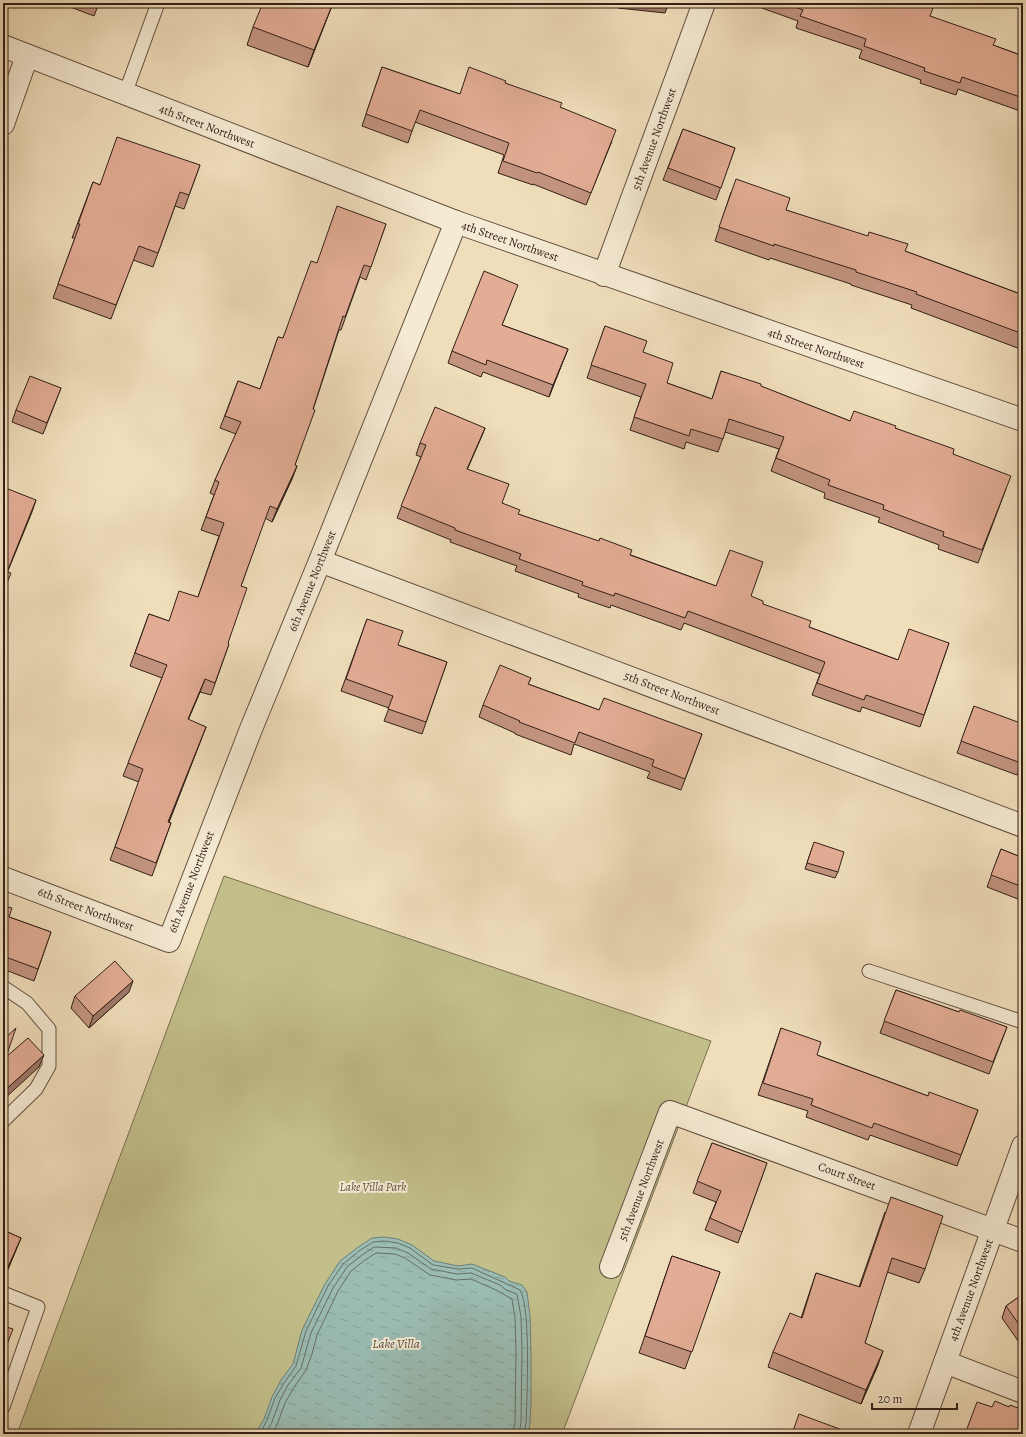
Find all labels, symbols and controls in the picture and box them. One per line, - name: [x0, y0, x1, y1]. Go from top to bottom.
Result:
- street label: 5th Avenue Northwest: [628, 86, 680, 192]
- street label: 4th Street Northwest: [157, 100, 257, 152]
- street label: 4th Street Northwest: [459, 217, 561, 265]
- street label: 4th Street Northwest: [765, 324, 867, 372]
- street label: 6th Avenue Northwest: [284, 528, 340, 634]
- street label: 5th Street Northwest: [622, 667, 722, 719]
- street label: 6th Avenue Northwest: [164, 829, 218, 935]
- street label: 6th Street Northwest: [36, 883, 136, 935]
- street label: 5th Avenue Northwest: [614, 1137, 668, 1243]
- street label: Court Street: [816, 1158, 878, 1194]
- park label: Lake Villa Park: [340, 1179, 407, 1195]
- street label: 4th Avenue Northwest: [945, 1237, 997, 1343]
- water label: Lake Villa: [372, 1335, 420, 1352]
- scale bar: [872, 1385, 957, 1411]
- text: 20 m: [878, 1391, 902, 1407]

